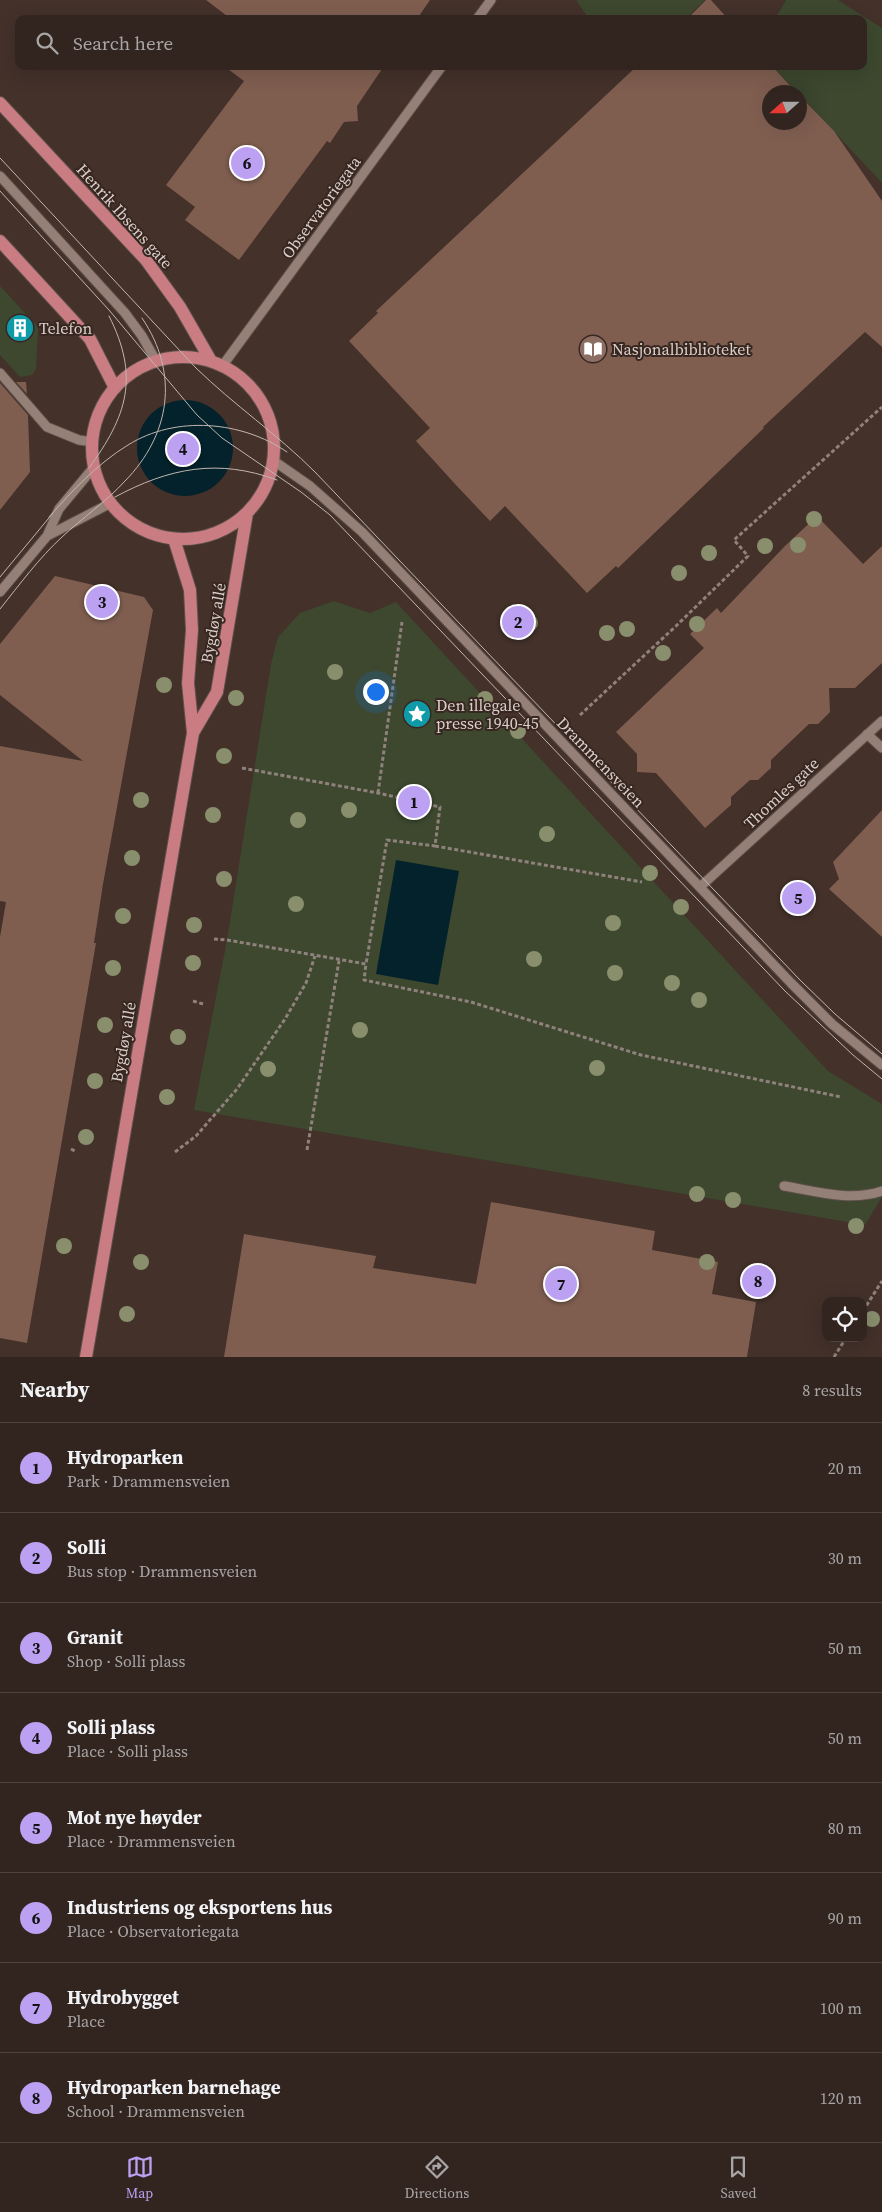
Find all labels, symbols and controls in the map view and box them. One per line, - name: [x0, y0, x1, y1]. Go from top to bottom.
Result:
- search box: [15, 15, 867, 70]
- icon: search: [33, 29, 61, 57]
- text: Search here: [73, 30, 173, 56]
- north arrow: [762, 85, 807, 130]
- pin: 6: [231, 144, 263, 182]
- street label: Observatoriegata: [276, 151, 366, 263]
- street label: Henrik Ibsens gate: [72, 159, 178, 273]
- building icon: Telefon: [5, 313, 35, 343]
- place label: Telefon: [39, 317, 93, 339]
- library icon: Nasjonalbiblioteket: [578, 334, 608, 364]
- place label: Nasjonalbiblioteket: [612, 338, 752, 360]
- pin: 4: [167, 430, 199, 468]
- street label: Bygdøy allé: [195, 581, 231, 665]
- pin: 3: [86, 583, 118, 621]
- pin: 2: [502, 603, 534, 641]
- your location: [363, 679, 389, 705]
- place label: Den illegale presse 1940-45: [436, 694, 539, 734]
- place icon: Den illegale presse 1940-45: [402, 699, 432, 729]
- street label: Drammensveien: [552, 712, 650, 812]
- street label: Thomles gate: [739, 752, 823, 834]
- pin: 1: [398, 783, 430, 821]
- pin: 5: [782, 879, 814, 917]
- street label: Bygdøy allé: [105, 1000, 141, 1084]
- pin: 8: [742, 1262, 774, 1300]
- pin: 7: [545, 1265, 577, 1303]
- map controls: [822, 1297, 867, 1342]
- button: locate: [822, 1297, 867, 1342]
- text: Nearby: [20, 1375, 90, 1404]
- text: 8 results: [802, 1379, 862, 1401]
- text: Hydroparken: [67, 1444, 183, 1470]
- text: 1: [32, 1457, 40, 1479]
- text: 20 m: [828, 1457, 862, 1479]
- text: Park · Drammensveien: [67, 1470, 230, 1492]
- text: Solli: [67, 1534, 106, 1560]
- text: 2: [32, 1547, 40, 1569]
- text: 30 m: [828, 1547, 862, 1569]
- text: Bus stop · Drammensveien: [67, 1560, 257, 1582]
- text: Granit: [67, 1624, 123, 1650]
- text: 3: [32, 1637, 40, 1659]
- text: 50 m: [828, 1637, 862, 1659]
- text: Shop · Solli plass: [67, 1650, 186, 1672]
- text: Solli plass: [67, 1714, 155, 1740]
- text: 4: [32, 1727, 40, 1749]
- text: 50 m: [828, 1727, 862, 1749]
- text: Place · Solli plass: [67, 1740, 188, 1762]
- text: Mot nye høyder: [67, 1804, 202, 1830]
- text: 5: [32, 1817, 40, 1839]
- text: 80 m: [828, 1817, 862, 1839]
- text: Place · Drammensveien: [67, 1830, 236, 1852]
- text: Industriens og eksportens hus: [67, 1894, 332, 1920]
- text: 6: [32, 1907, 40, 1929]
- text: 90 m: [828, 1907, 862, 1929]
- text: Place · Observatoriegata: [67, 1920, 239, 1942]
- text: Hydrobygget: [67, 1984, 179, 2010]
- text: 7: [32, 1997, 40, 2019]
- text: 100 m: [820, 1997, 862, 2019]
- text: Place: [67, 2010, 105, 2032]
- text: Hydroparken barnehage: [67, 2074, 281, 2100]
- text: 8: [32, 2087, 40, 2109]
- text: 120 m: [820, 2087, 862, 2109]
- text: School · Drammensveien: [67, 2100, 245, 2122]
- tab: Map: [126, 2153, 154, 2203]
- tab: Directions: [405, 2153, 469, 2203]
- tab: Saved: [721, 2153, 756, 2203]

